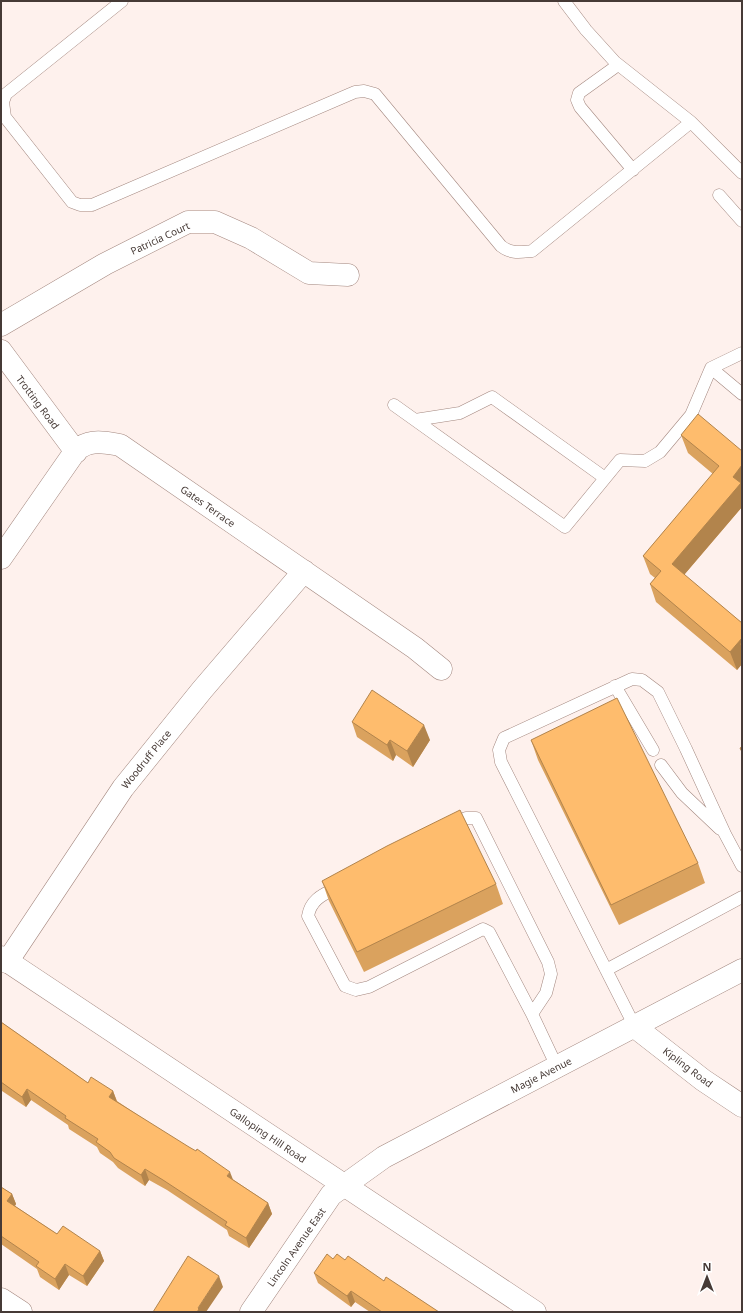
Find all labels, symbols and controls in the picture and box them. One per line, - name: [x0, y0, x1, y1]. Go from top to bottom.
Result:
- street label: Patricia Court: [128, 218, 192, 258]
- street label: Trotting Road: [13, 372, 63, 432]
- street label: Gates Terrace: [178, 482, 239, 530]
- street label: Woodruff Place: [118, 726, 174, 791]
- street label: Kipling Road: [660, 1044, 716, 1090]
- street label: Magie Avenue: [508, 1053, 574, 1096]
- street label: Galloping Hill Road: [227, 1104, 309, 1166]
- street label: Lincoln Avenue East: [263, 1204, 329, 1289]
- north arrow: [687, 1257, 727, 1297]
- text: N: [703, 1259, 711, 1274]

